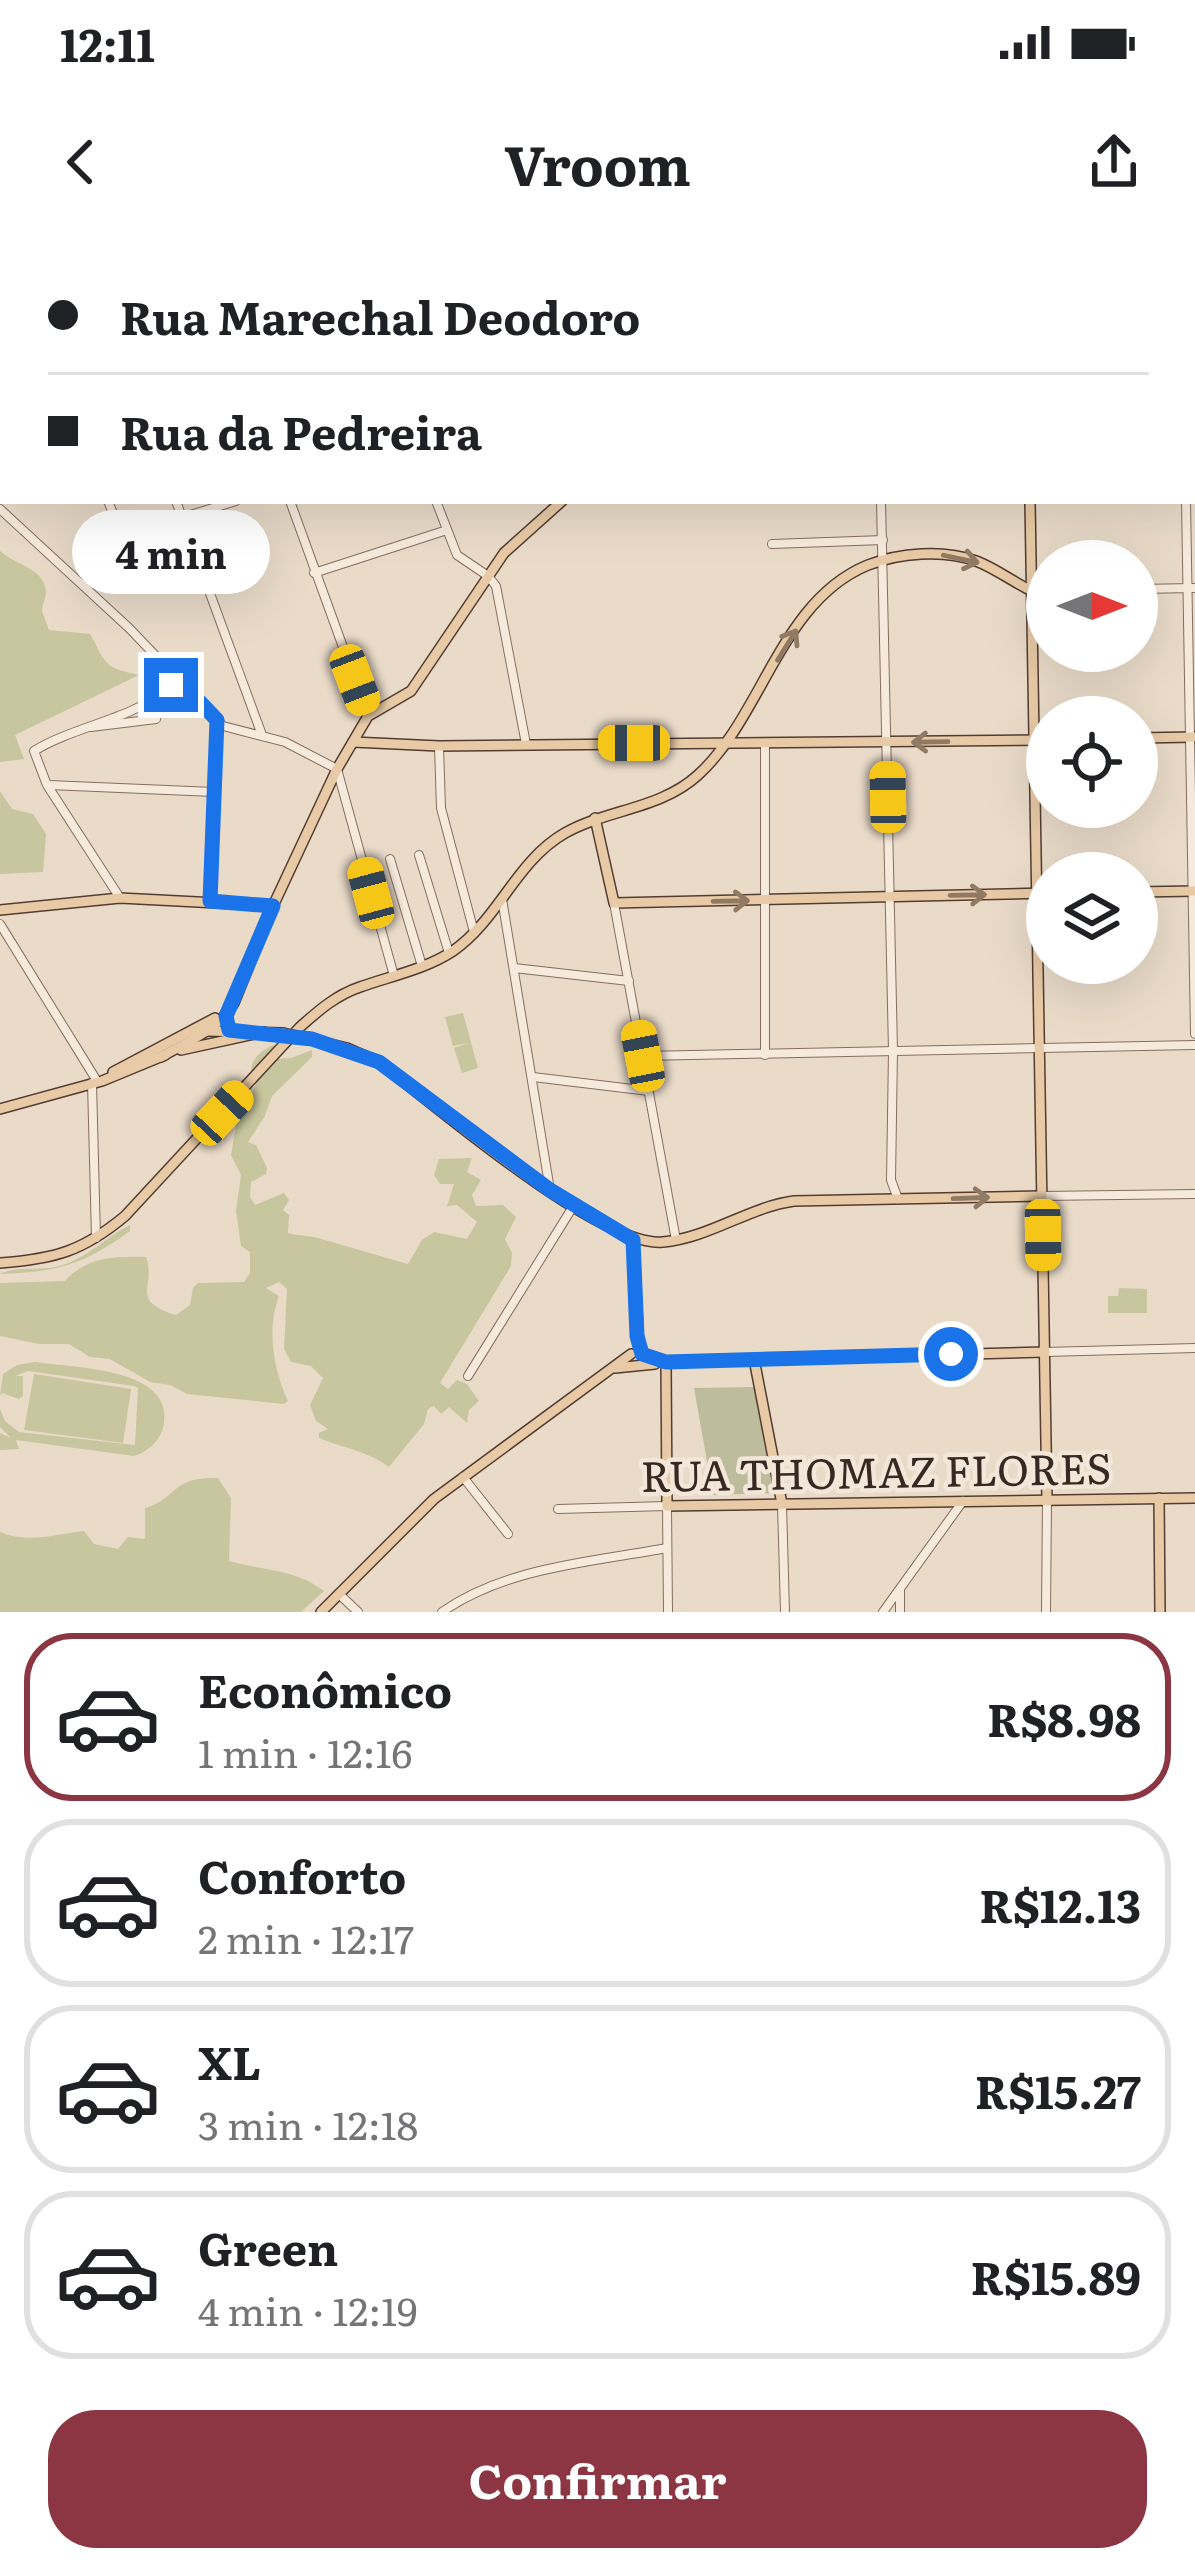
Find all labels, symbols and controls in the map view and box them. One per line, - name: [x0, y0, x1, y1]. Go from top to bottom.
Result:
- text: 12:11: [60, 9, 155, 76]
- text: Vroom: [504, 122, 691, 203]
- icon: back: [48, 129, 114, 195]
- icon: share: [1081, 129, 1147, 195]
- text: Rua Marechal Deodoro: [120, 282, 640, 349]
- text: Rua da Pedreira: [120, 397, 482, 464]
- callout: 4 min: [72, 511, 270, 595]
- text: 4 min: [115, 523, 227, 581]
- north arrow: [1026, 540, 1158, 672]
- map controls: [1026, 540, 1158, 984]
- one-way arrow: [941, 549, 979, 572]
- one-way arrow: [775, 628, 800, 662]
- car: [325, 640, 385, 720]
- route end: [144, 658, 198, 712]
- button: locate: [1026, 696, 1158, 828]
- car: [598, 725, 670, 761]
- one-way arrow: [911, 731, 950, 753]
- car: [869, 761, 907, 833]
- button: layers: [1026, 852, 1158, 984]
- car: [344, 854, 398, 932]
- one-way arrow: [948, 883, 987, 906]
- one-way arrow: [711, 890, 750, 912]
- car: [618, 1017, 668, 1095]
- car: [184, 1074, 260, 1152]
- one-way arrow: [951, 1186, 990, 1209]
- car: [1024, 1199, 1062, 1271]
- route start: [924, 1327, 978, 1381]
- street label: RUA THOMAZ FLORES: [640, 1435, 1112, 1505]
- text: Econômico: [198, 1655, 452, 1722]
- icon: car: [54, 1663, 162, 1771]
- text: R$8.98: [987, 1684, 1141, 1751]
- text: 1 min · 12:16: [198, 1722, 412, 1780]
- text: Conforto: [198, 1841, 406, 1908]
- icon: car: [54, 1849, 162, 1957]
- text: R$12.13: [979, 1870, 1141, 1937]
- text: 2 min · 12:17: [198, 1908, 414, 1966]
- text: XL: [198, 2027, 261, 2094]
- icon: car: [54, 2035, 162, 2143]
- text: R$15.27: [975, 2056, 1141, 2123]
- text: 3 min · 12:18: [198, 2094, 418, 2152]
- text: Green: [198, 2213, 338, 2280]
- icon: car: [54, 2221, 162, 2329]
- text: R$15.89: [971, 2242, 1141, 2309]
- text: 4 min · 12:19: [198, 2280, 417, 2338]
- button: Confirmar: [48, 2410, 1147, 2548]

